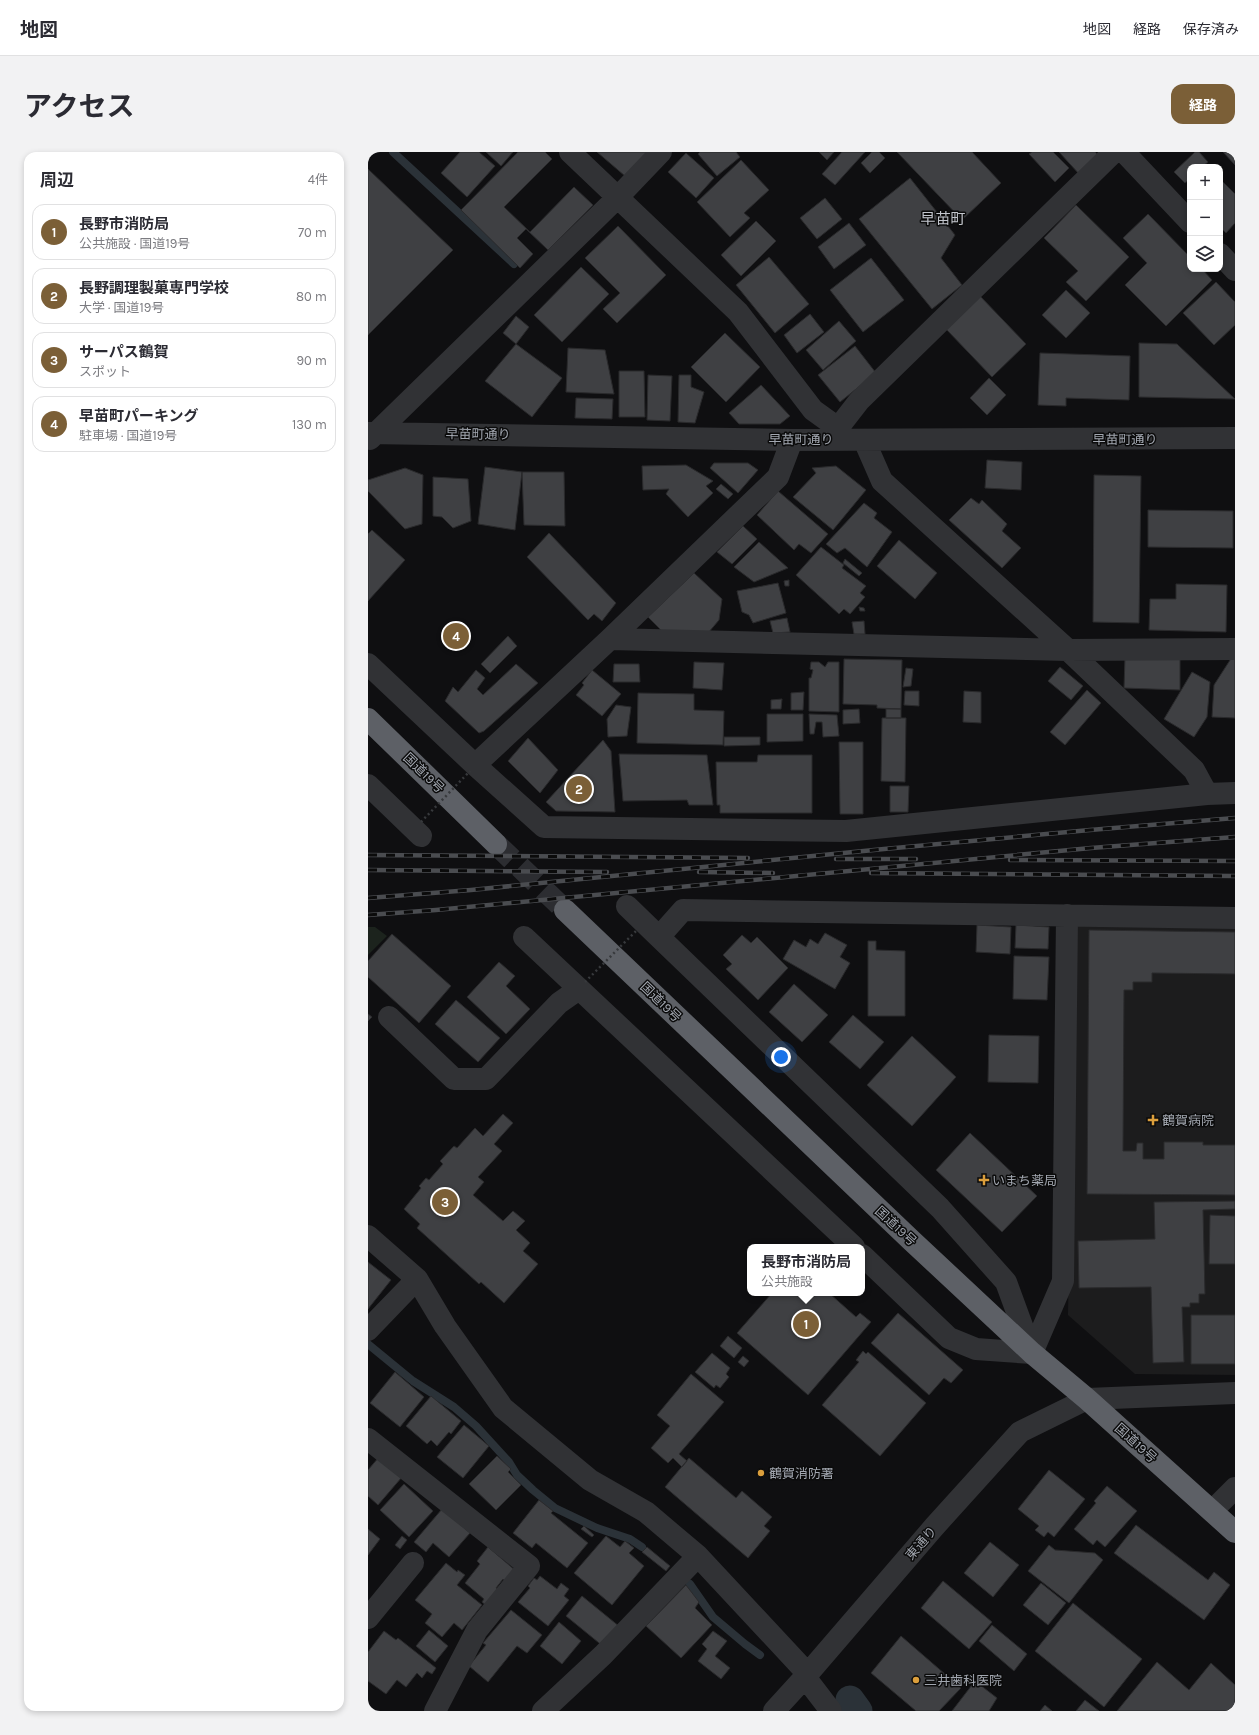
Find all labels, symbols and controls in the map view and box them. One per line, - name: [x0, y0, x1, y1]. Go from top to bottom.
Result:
- text: 地図: [20, 19, 58, 41]
- text: 地図: [1083, 21, 1111, 38]
- text: 経路: [1133, 21, 1161, 38]
- text: 保存済み: [1183, 21, 1239, 38]
- button: 経路: [1171, 84, 1235, 124]
- text: アクセス: [24, 90, 135, 123]
- map controls: [1187, 164, 1223, 272]
- button: +: [1187, 164, 1223, 200]
- text: 周辺: [40, 170, 74, 190]
- text: 4件: [308, 172, 328, 187]
- button: −: [1187, 200, 1223, 236]
- district label: 早苗町: [920, 210, 966, 228]
- text: 長野市消防局: [79, 215, 169, 233]
- text: 1: [52, 225, 56, 240]
- text: 70 m: [298, 225, 327, 240]
- text: 公共施設 · 国道19号: [79, 236, 190, 251]
- button: layers: [1187, 236, 1223, 272]
- text: 長野調理製菓専門学校: [79, 279, 229, 297]
- text: 2: [50, 289, 58, 304]
- text: 80 m: [296, 289, 327, 304]
- text: 大学 · 国道19号: [79, 300, 164, 315]
- text: サーパス鶴賀: [79, 343, 169, 361]
- text: 3: [50, 353, 58, 368]
- text: 90 m: [296, 353, 327, 368]
- text: スポット: [79, 364, 131, 379]
- text: 早苗町パーキング: [79, 407, 199, 425]
- text: 4: [50, 417, 58, 432]
- text: 130 m: [292, 417, 327, 432]
- street label: 早苗町通り: [445, 426, 511, 442]
- text: 駐車場 · 国道19号: [79, 428, 177, 443]
- street label: 早苗町通り: [768, 432, 834, 447]
- street label: 早苗町通り: [1092, 432, 1158, 447]
- pin: 4: [443, 621, 469, 651]
- street label: 国道19号: [401, 750, 447, 796]
- pin: 2: [566, 774, 592, 804]
- street label: 国道19号: [638, 979, 684, 1025]
- your location: [771, 1047, 791, 1067]
- place label: 鶴賀病院: [1162, 1113, 1214, 1128]
- marker: 鶴賀病院: [1147, 1114, 1159, 1126]
- place label: いまち薬局: [992, 1173, 1057, 1188]
- marker: いまち薬局: [979, 1175, 989, 1185]
- pin: 3: [432, 1187, 458, 1217]
- street label: 国道19号: [872, 1203, 920, 1249]
- popup: [747, 1244, 865, 1296]
- text: 長野市消防局: [761, 1253, 851, 1271]
- text: 公共施設: [761, 1274, 813, 1289]
- pin: 1: [793, 1309, 819, 1339]
- street label: 国道19号: [1112, 1420, 1160, 1466]
- place label: 鶴賀消防署: [769, 1466, 834, 1481]
- marker: 鶴賀消防署: [756, 1468, 766, 1478]
- street label: 東通り: [903, 1523, 939, 1563]
- place label: 三井歯科医院: [924, 1673, 1002, 1688]
- marker: 三井歯科医院: [911, 1675, 921, 1685]

